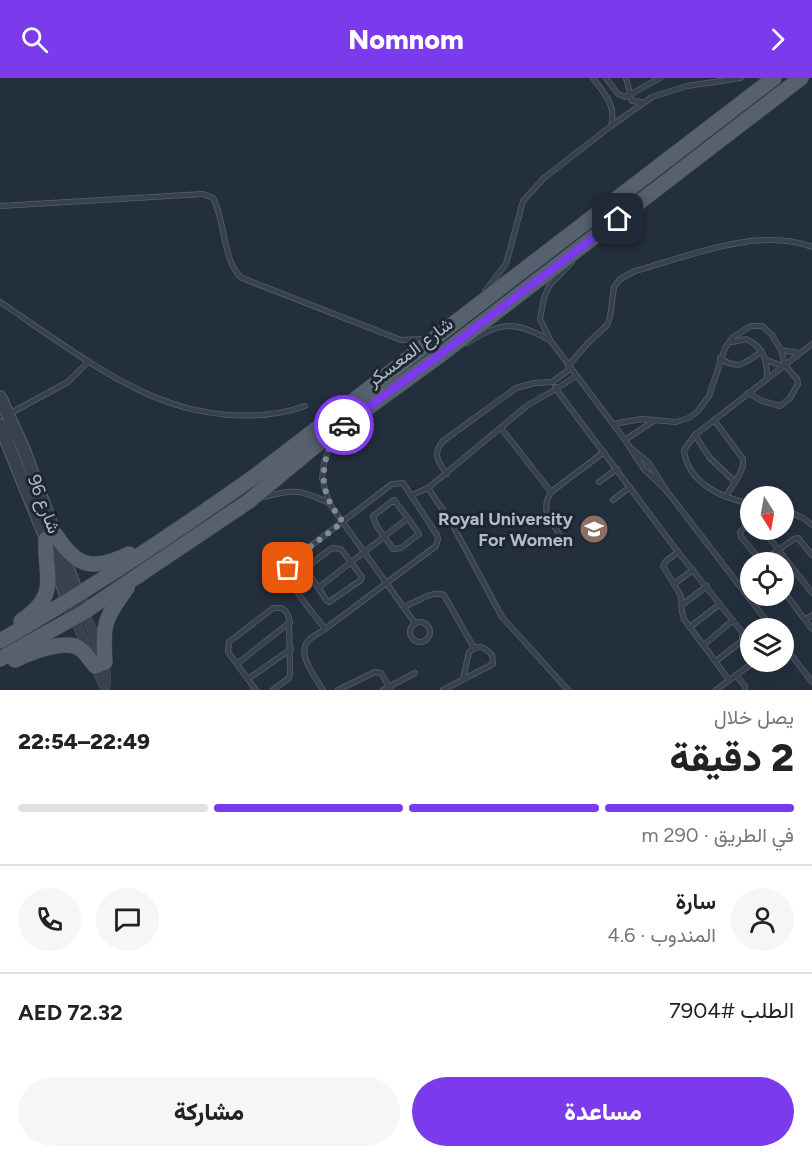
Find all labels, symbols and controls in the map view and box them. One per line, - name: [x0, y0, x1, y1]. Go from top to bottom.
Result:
- icon: search: [18, 23, 51, 56]
- text: Nomnom: [348, 23, 464, 56]
- icon: forward: [761, 23, 794, 56]
- pin: [592, 193, 643, 244]
- icon: home: [601, 202, 634, 235]
- street label: شارع المعسكر: [362, 313, 458, 393]
- courier: [314, 395, 374, 455]
- icon: car: [328, 409, 361, 442]
- street label: شارع 96: [22, 472, 65, 537]
- north arrow: [740, 486, 794, 540]
- map controls: [740, 486, 794, 672]
- place label: Royal University For Women: [438, 508, 574, 551]
- school or university icon: Royal University For Women: [578, 513, 610, 545]
- pin: [262, 542, 313, 593]
- icon: bag: [271, 551, 304, 584]
- button: locate: [740, 552, 794, 606]
- button: layers: [740, 618, 794, 672]
- text: يصل خلال: [714, 705, 794, 729]
- text: 22:49–22:54: [18, 728, 150, 755]
- text: 2 دقيقة: [670, 734, 794, 781]
- text: في الطريق · 290 m: [641, 823, 794, 847]
- button: phone: [18, 888, 81, 951]
- button: chat: [96, 888, 159, 951]
- text: سارة: [675, 888, 716, 915]
- button: person: [731, 888, 794, 951]
- text: المندوب · 4.6: [608, 923, 716, 947]
- text: الطلب #7904: [669, 997, 794, 1024]
- text: AED 72.32: [18, 999, 123, 1026]
- button: مشاركة: [18, 1077, 400, 1146]
- button: مساعدة: [412, 1077, 794, 1146]

